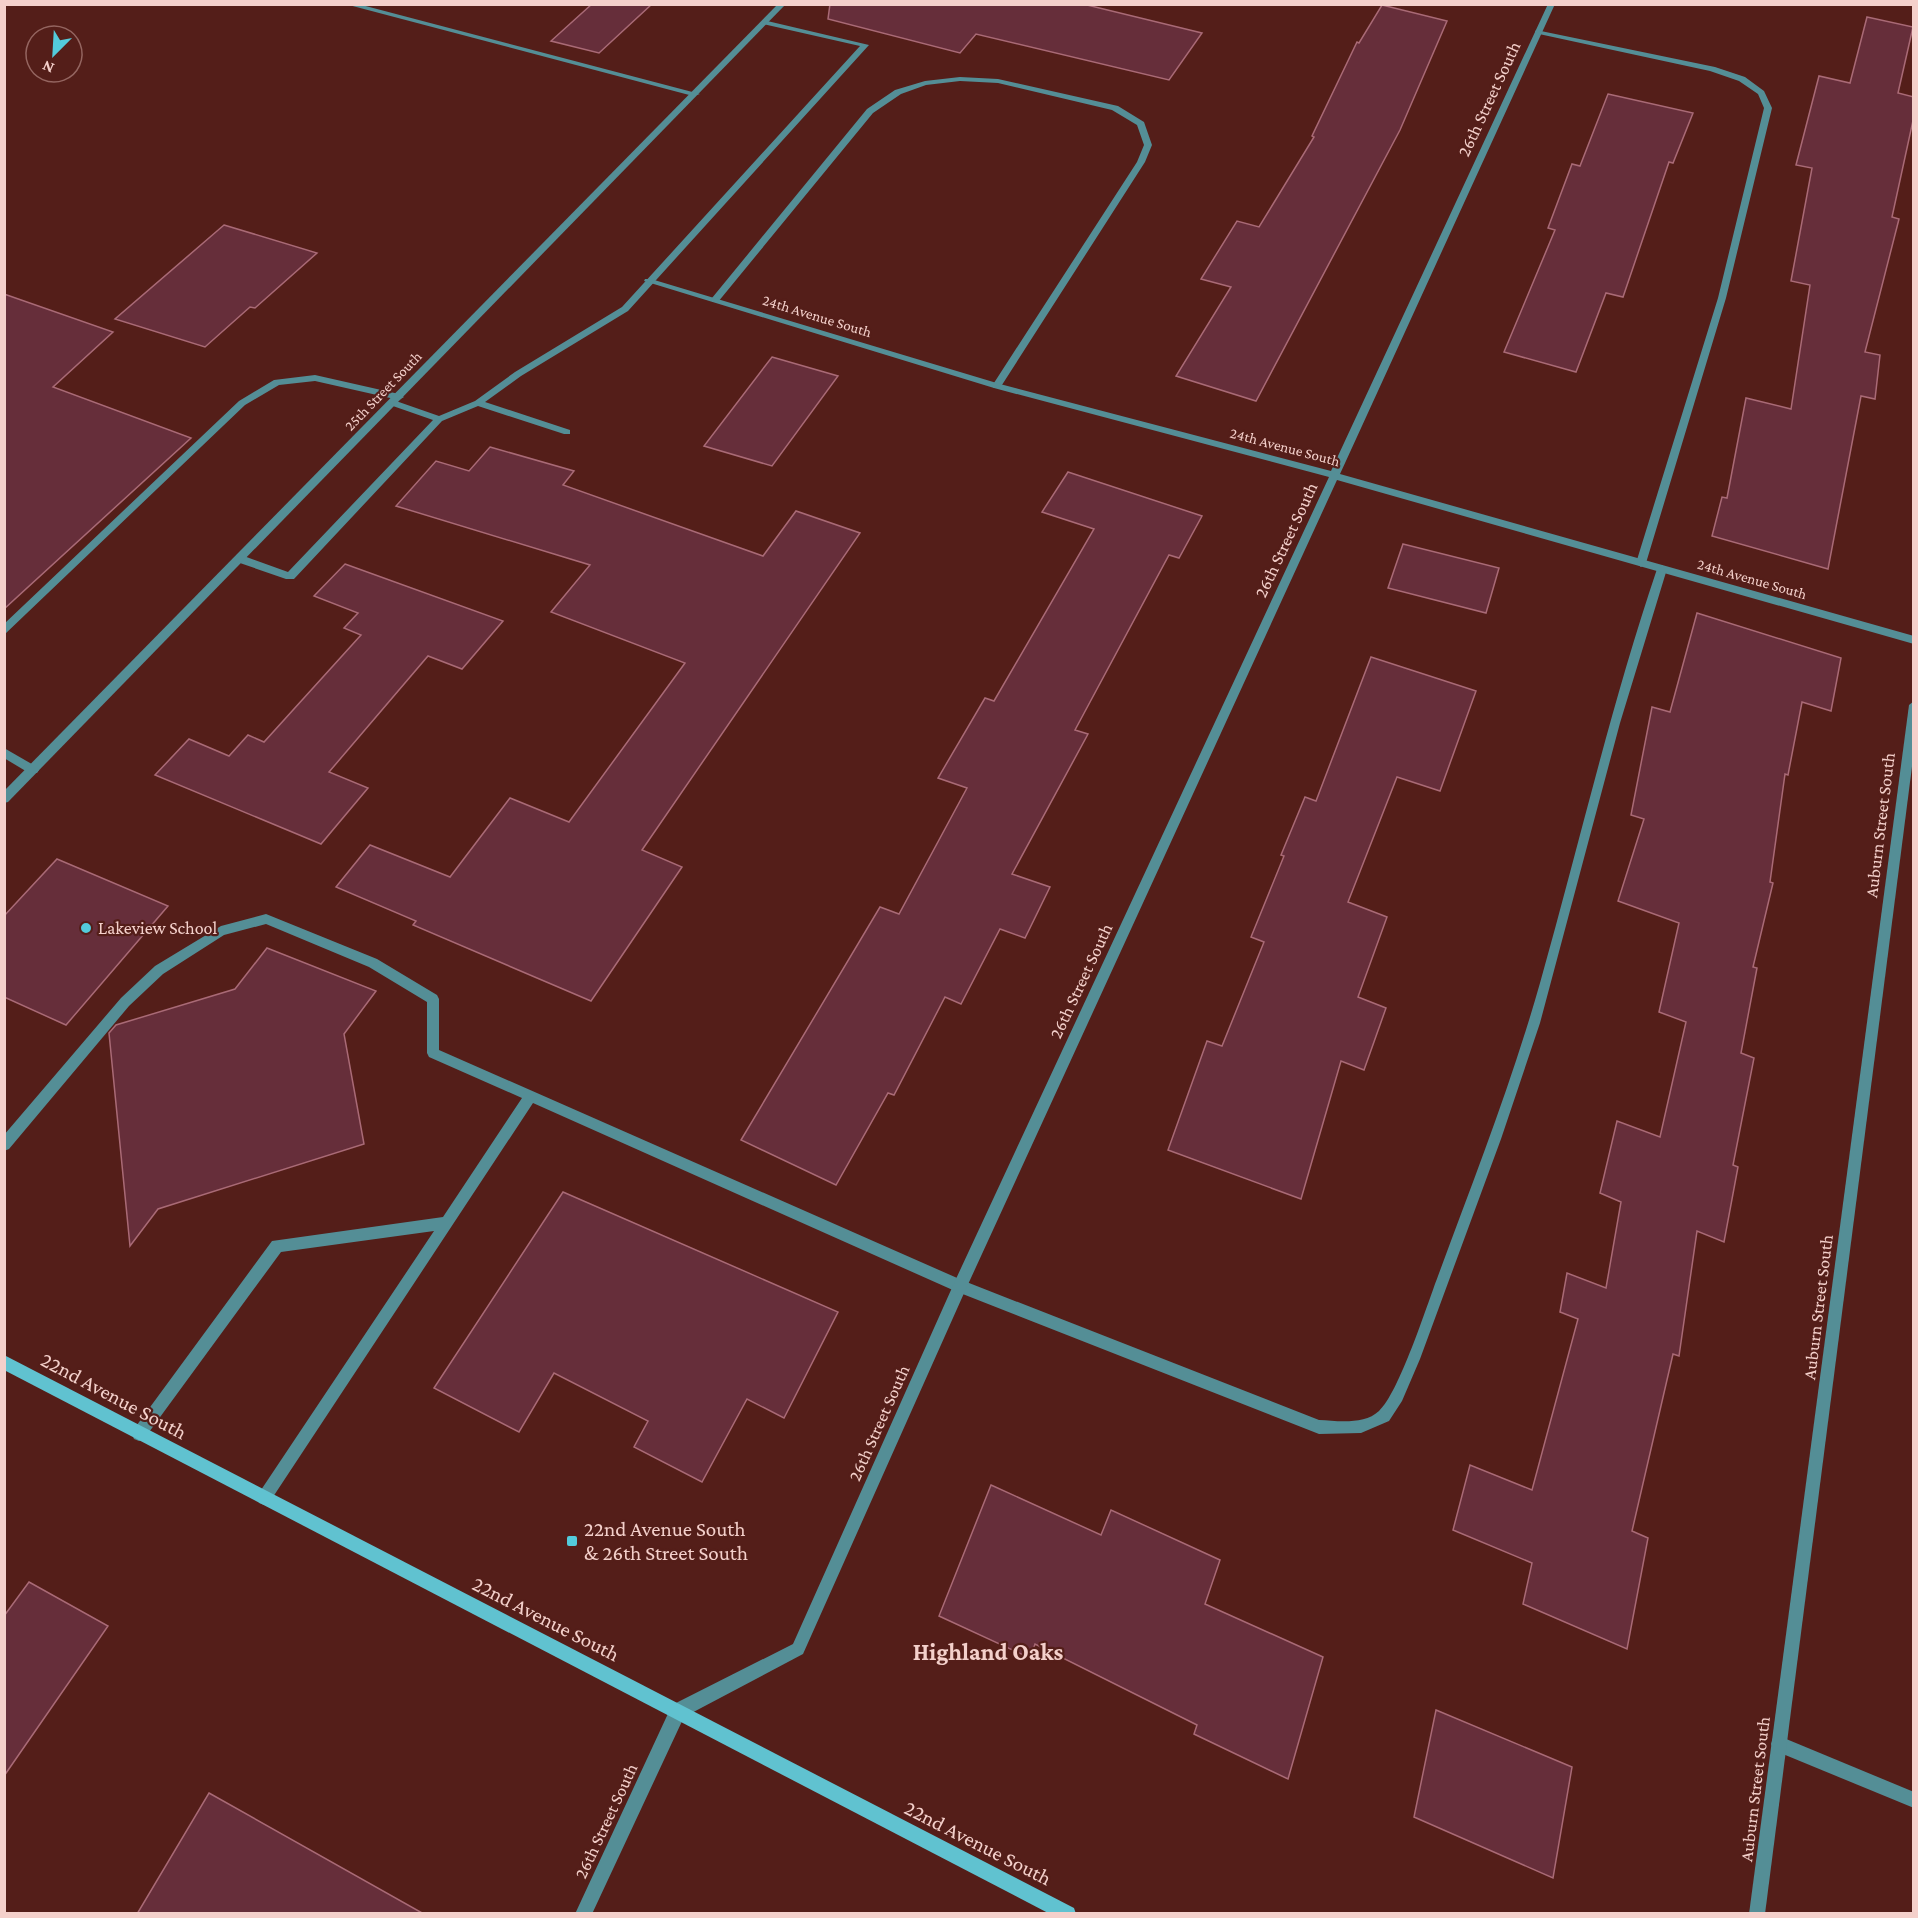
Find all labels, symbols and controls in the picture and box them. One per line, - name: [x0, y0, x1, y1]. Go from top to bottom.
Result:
- north arrow: [24, 24, 84, 84]
- street label: 26th Street South: [1454, 38, 1525, 160]
- text: N: [40, 57, 57, 77]
- street label: 24th Avenue South: [761, 292, 873, 340]
- street label: 25th Street South: [341, 348, 425, 434]
- street label: 24th Avenue South: [1228, 425, 1342, 469]
- street label: 26th Street South: [1251, 479, 1322, 601]
- street label: 24th Avenue South: [1695, 556, 1809, 602]
- street label: Auburn Street South: [1861, 751, 1899, 899]
- place label: Lakeview School: [98, 918, 218, 938]
- street label: 26th Street South: [1046, 920, 1117, 1042]
- marker: Lakeview School: [79, 921, 93, 935]
- street label: Auburn Street South: [1799, 1233, 1837, 1381]
- street label: 22nd Avenue South: [37, 1347, 191, 1445]
- street label: 26th Street South: [845, 1362, 914, 1484]
- place label: 22nd Avenue South & 26th Street South: [584, 1517, 748, 1565]
- marker: 22nd Avenue South & 26th Street South: [565, 1534, 579, 1548]
- street label: 22nd Avenue South: [469, 1572, 623, 1666]
- district label: Highland Oaks: [913, 1638, 1063, 1665]
- street label: Auburn Street South: [1736, 1715, 1774, 1863]
- street label: 26th Street South: [571, 1760, 642, 1882]
- street label: 22nd Avenue South: [901, 1796, 1055, 1890]

